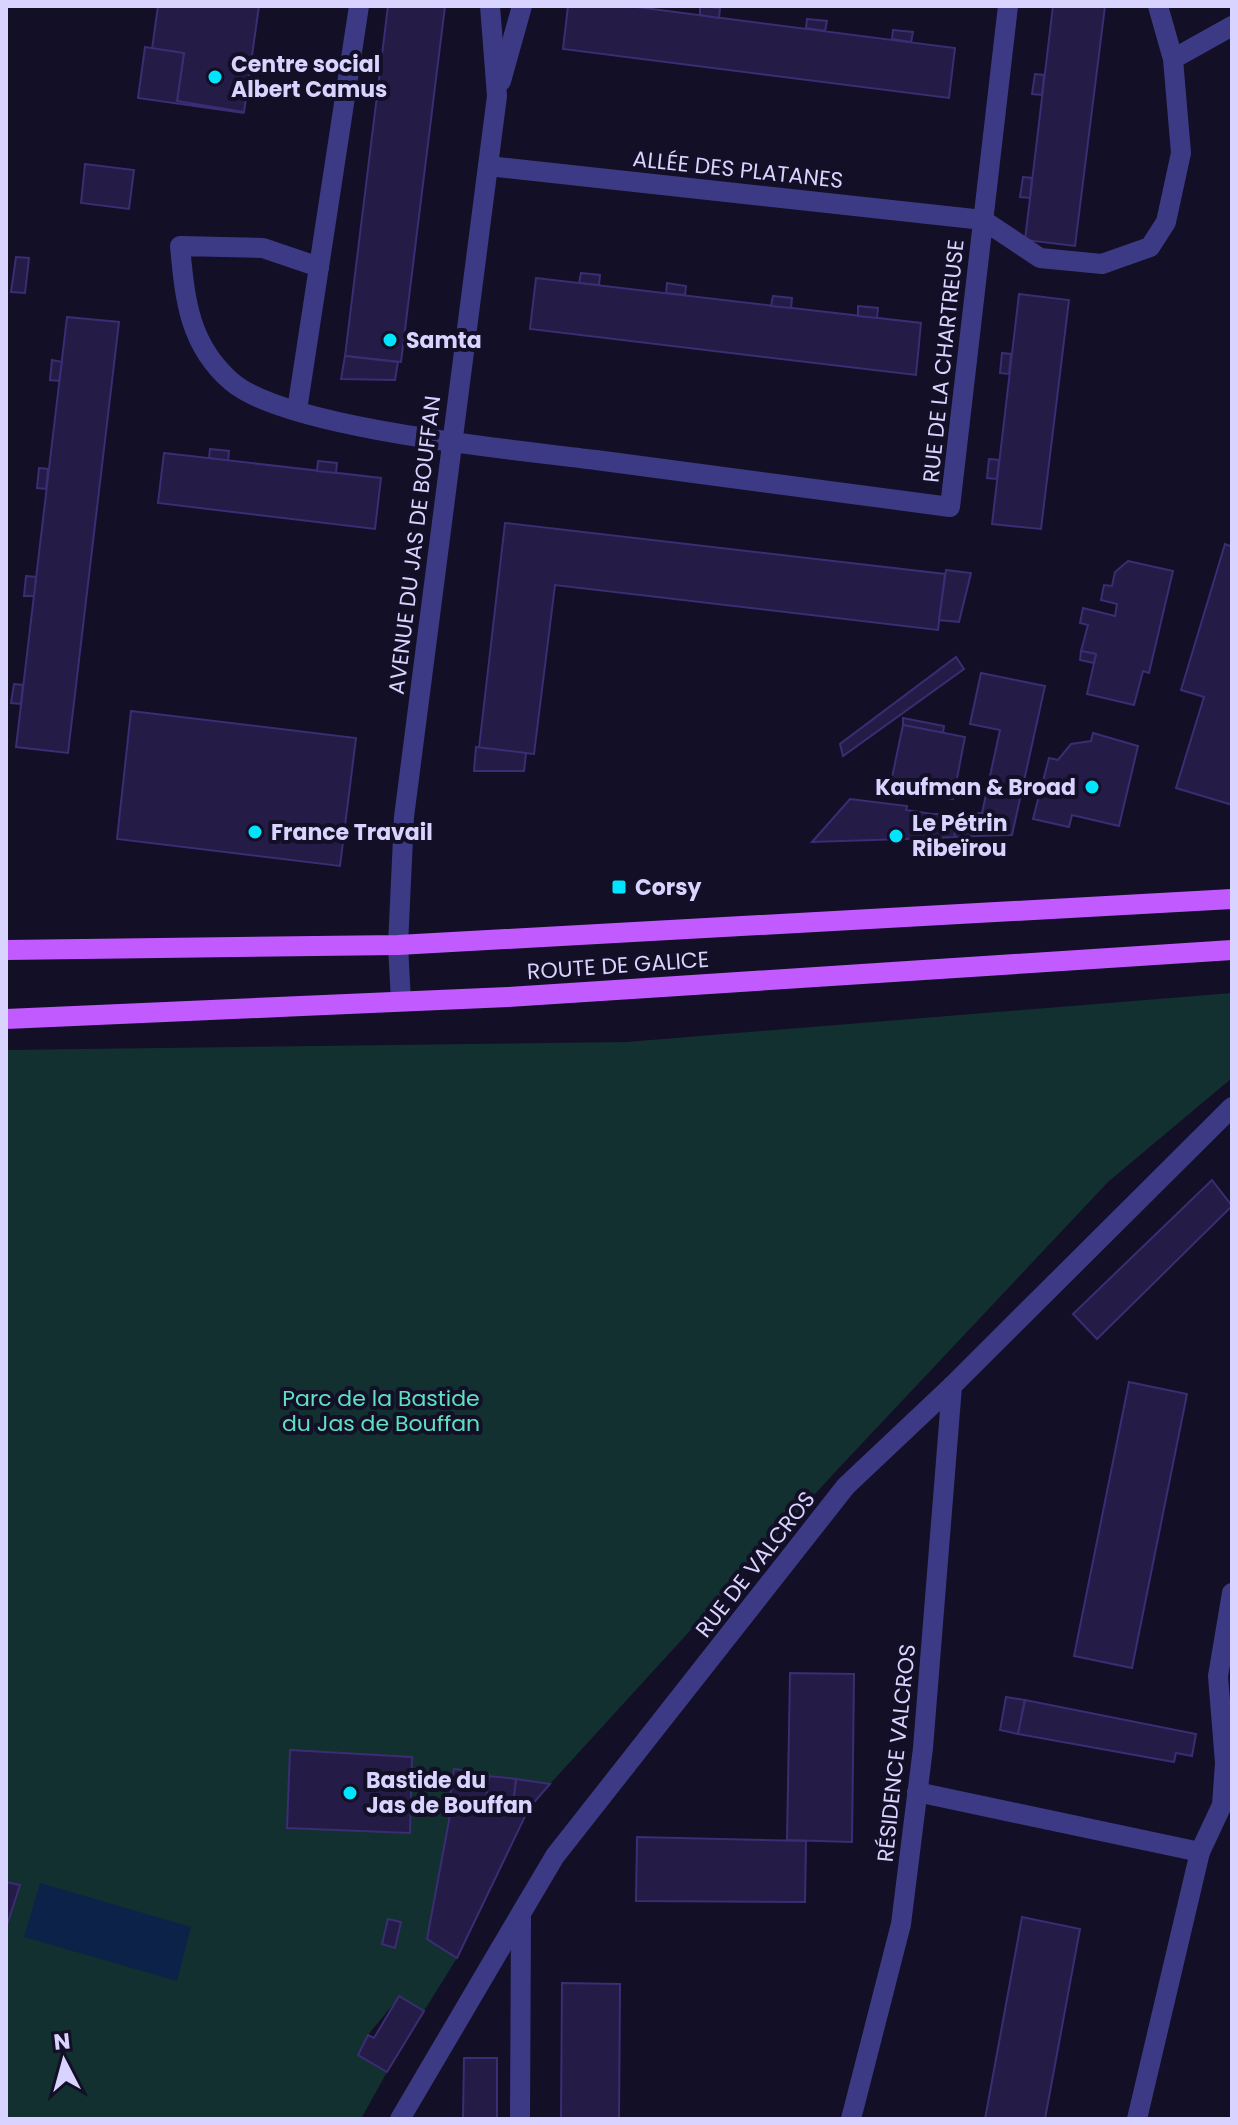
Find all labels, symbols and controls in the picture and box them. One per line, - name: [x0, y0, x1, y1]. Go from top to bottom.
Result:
- place label: Centre social Albert Camus: [231, 49, 387, 105]
- marker: Centre social Albert Camus: [206, 68, 224, 86]
- street label: ALLÉE DES PLATANES: [631, 143, 845, 196]
- street label: RUE DE LA CHARTREUSE: [915, 238, 972, 484]
- place label: Samta: [406, 325, 482, 356]
- marker: Samta: [381, 331, 399, 349]
- street label: AVENUE DU JAS DE BOUFFAN: [381, 394, 448, 696]
- place label: Kaufman & Broad: [875, 772, 1076, 803]
- marker: Kaufman & Broad: [1083, 778, 1101, 796]
- place label: Le Pétrin Ribeïrou: [912, 808, 1008, 864]
- place label: France Travail: [271, 817, 433, 848]
- marker: France Travail: [246, 823, 264, 841]
- marker: Le Pétrin Ribeïrou: [887, 827, 905, 845]
- place label: Corsy: [635, 872, 701, 903]
- marker: Corsy: [610, 878, 628, 896]
- street label: ROUTE DE GALICE: [526, 944, 710, 987]
- park label: Parc de la Bastide du Jas de Bouffan: [282, 1383, 480, 1439]
- street label: RUE DE VALCROS: [688, 1485, 822, 1644]
- street label: RÉSIDENCE VALCROS: [870, 1642, 923, 1864]
- place label: Bastide du Jas de Bouffan: [366, 1765, 533, 1821]
- marker: Bastide du Jas de Bouffan: [341, 1784, 359, 1802]
- north arrow: [24, 2021, 104, 2101]
- text: N: [52, 2025, 72, 2058]

